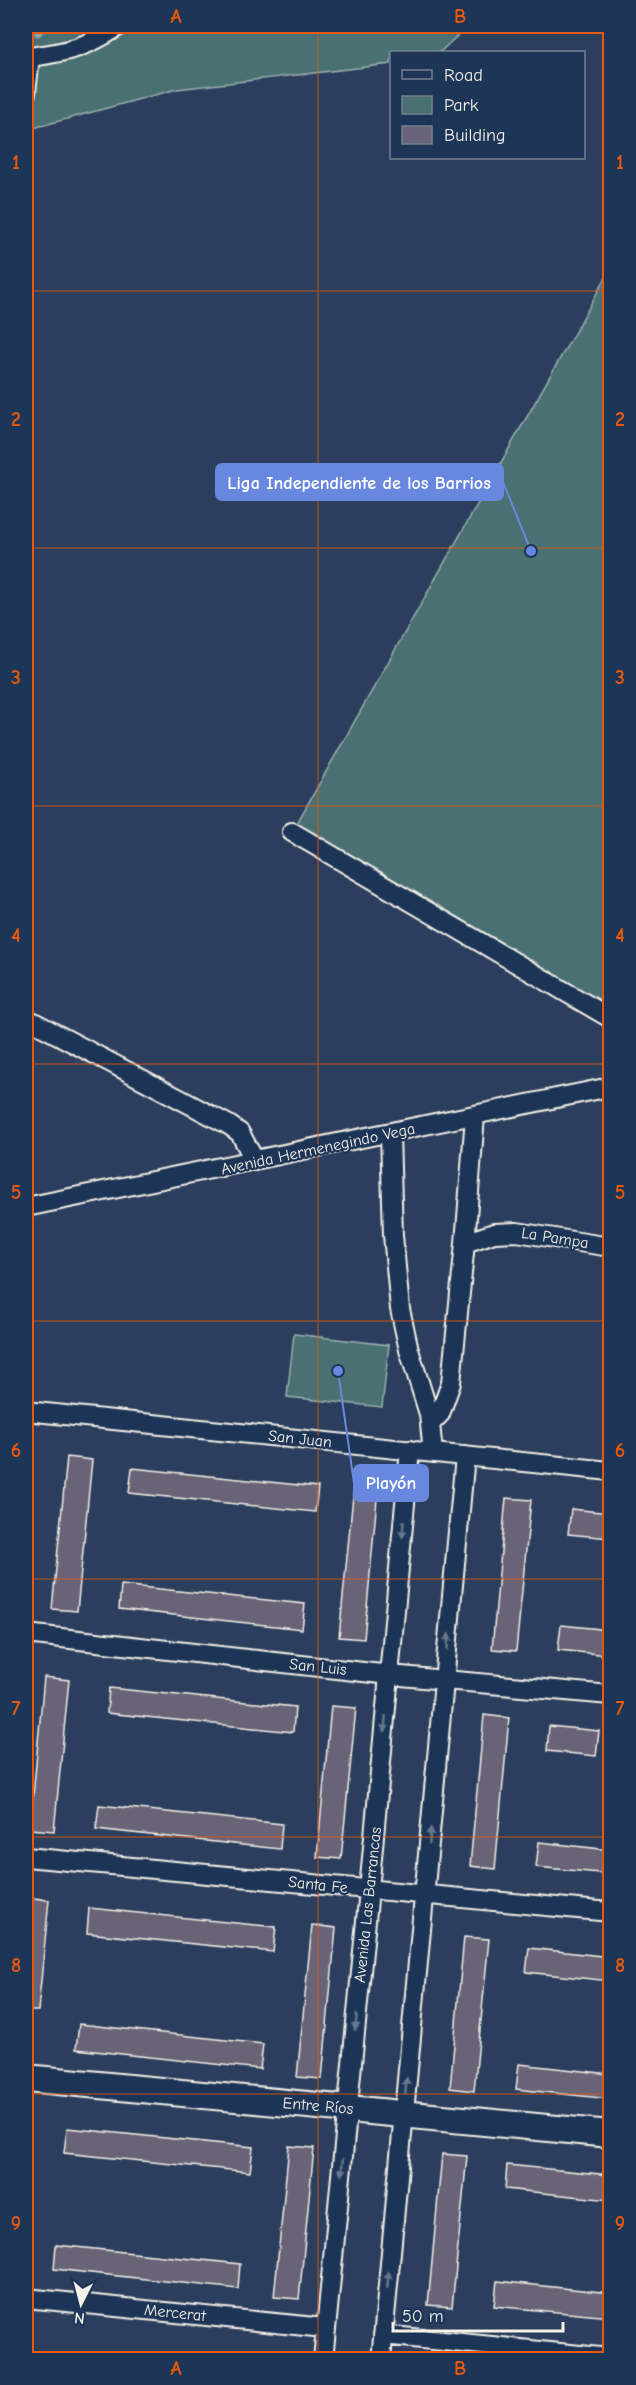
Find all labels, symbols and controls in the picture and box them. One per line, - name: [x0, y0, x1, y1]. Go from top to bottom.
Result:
- text: A: [170, 5, 182, 28]
- text: B: [454, 5, 466, 28]
- legend: [390, 51, 585, 159]
- text: Road: [444, 65, 483, 86]
- text: Park: [444, 95, 479, 116]
- text: Building: [444, 125, 506, 146]
- text: 1: [12, 151, 20, 174]
- text: 1: [616, 151, 624, 174]
- text: 2: [11, 408, 21, 431]
- text: 2: [615, 408, 625, 431]
- callout: Liga Independiente de los Barrios: [216, 464, 503, 500]
- text: Liga Independiente de los Barrios: [227, 473, 491, 494]
- text: 3: [11, 666, 21, 689]
- text: 3: [615, 666, 625, 689]
- text: 4: [11, 924, 21, 947]
- text: 4: [615, 924, 625, 947]
- street label: Avenida Hermenegindo Vega: [219, 1120, 417, 1178]
- text: 5: [11, 1181, 21, 1204]
- text: 5: [615, 1181, 625, 1204]
- street label: La Pampa: [520, 1224, 590, 1252]
- street label: San Juan: [267, 1427, 333, 1451]
- text: 6: [11, 1439, 21, 1462]
- text: 6: [615, 1439, 625, 1462]
- callout: Playón: [354, 1465, 428, 1501]
- text: Playón: [366, 1473, 416, 1494]
- one-way arrow: [398, 1520, 408, 1539]
- one-way arrow: [443, 1632, 453, 1651]
- street label: San Luis: [288, 1655, 348, 1679]
- text: 7: [12, 1697, 21, 1720]
- text: 7: [616, 1697, 625, 1720]
- one-way arrow: [380, 1714, 390, 1733]
- street label: Avenida Las Barrancas: [351, 1826, 385, 1984]
- one-way arrow: [425, 1826, 435, 1845]
- street label: Santa Fe: [287, 1873, 349, 1897]
- text: 8: [11, 1954, 21, 1977]
- text: 8: [615, 1954, 625, 1977]
- one-way arrow: [351, 2013, 361, 2032]
- one-way arrow: [401, 2077, 411, 2096]
- street label: Entre Ríos: [282, 2094, 354, 2118]
- one-way arrow: [337, 2158, 347, 2177]
- text: 9: [11, 2212, 21, 2235]
- text: 9: [615, 2212, 625, 2235]
- one-way arrow: [383, 2271, 393, 2290]
- north arrow: [51, 2274, 111, 2334]
- scale bar: [393, 2295, 562, 2333]
- street label: Mercerat: [143, 2301, 207, 2325]
- text: 50 m: [402, 2306, 444, 2327]
- text: N: [73, 2308, 86, 2327]
- text: A: [170, 2357, 182, 2380]
- text: B: [454, 2357, 466, 2380]

